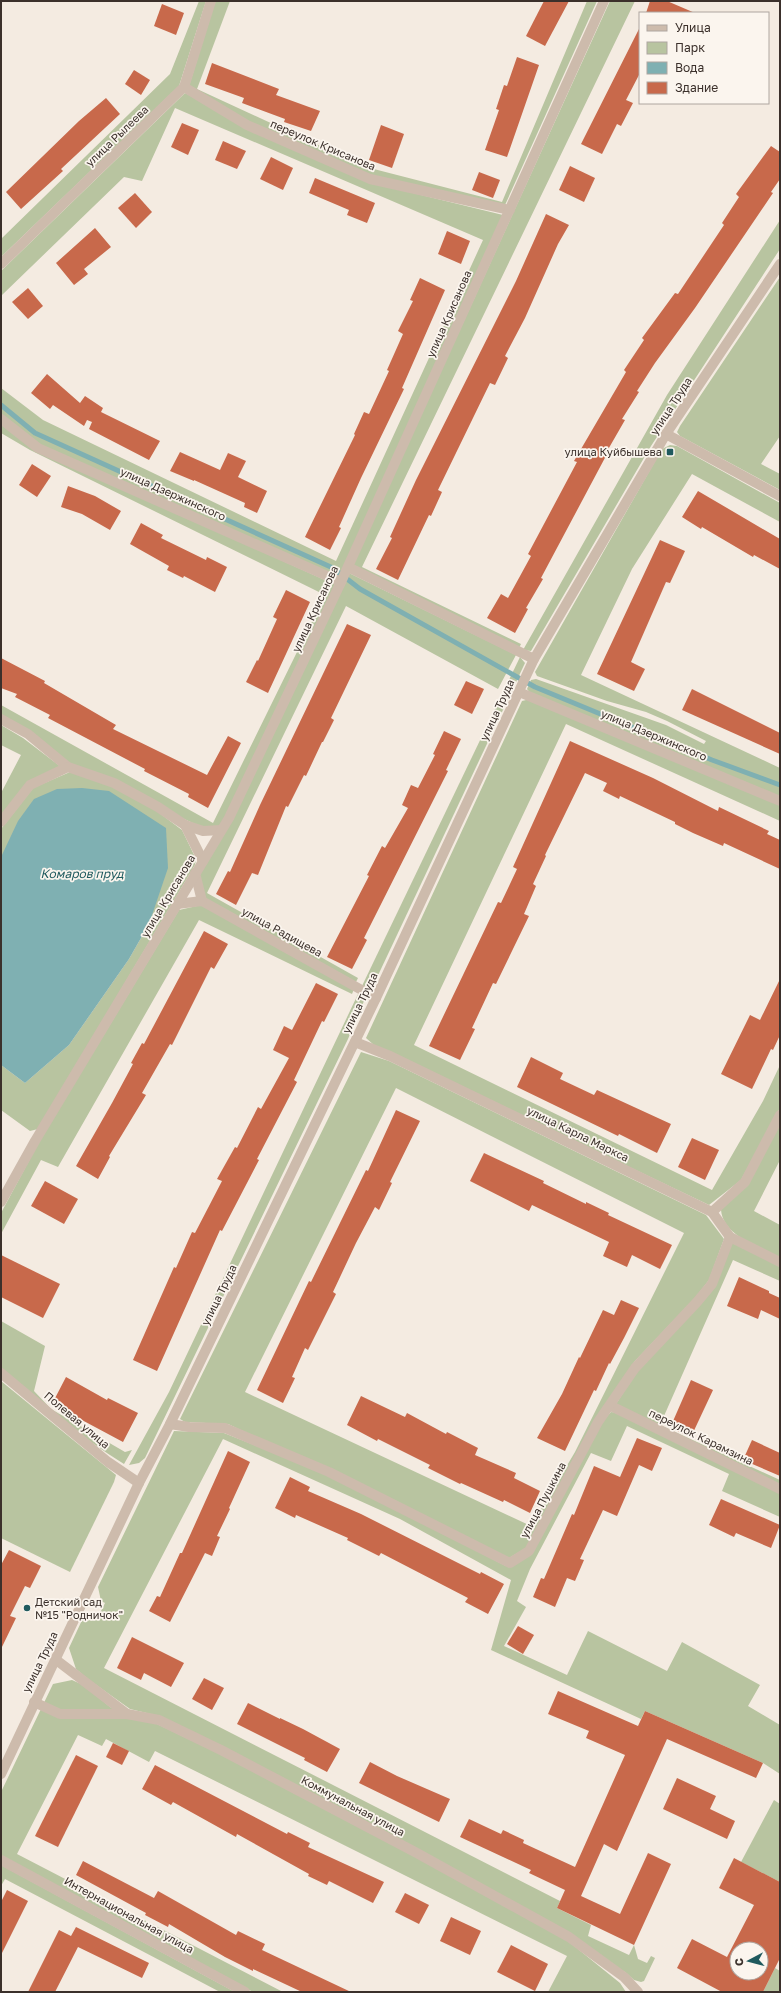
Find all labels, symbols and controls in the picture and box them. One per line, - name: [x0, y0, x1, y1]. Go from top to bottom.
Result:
- legend: [639, 12, 769, 104]
- text: Улица: [675, 20, 711, 35]
- text: Парк: [675, 40, 705, 55]
- text: Вода: [675, 60, 704, 75]
- text: Здание: [675, 80, 718, 95]
- street label: улица Рылеева: [83, 103, 151, 169]
- street label: переулок Крисанова: [269, 116, 378, 173]
- street label: улица Крисанова: [423, 268, 474, 359]
- street label: улица Труда: [647, 374, 694, 437]
- place label: улица Куйбышева: [565, 445, 662, 458]
- marker: улица Куйбышева: [665, 447, 675, 457]
- street label: улица Дзержинского: [118, 464, 228, 523]
- street label: улица Крисанова: [289, 563, 340, 654]
- street label: улица Труда: [477, 677, 516, 743]
- street label: улица Дзержинского: [599, 706, 710, 763]
- street label: улица Крисанова: [138, 852, 197, 939]
- water label: Комаров пруд: [40, 866, 124, 881]
- street label: улица Радищева: [240, 904, 325, 959]
- street label: улица Труда: [339, 970, 380, 1035]
- street label: улица Карла Маркса: [525, 1103, 631, 1164]
- street label: улица Труда: [198, 1262, 239, 1327]
- street label: Полевая улица: [42, 1389, 113, 1451]
- street label: переулок Карамзина: [647, 1406, 755, 1467]
- street label: улица Пушкина: [517, 1460, 568, 1540]
- place label: Детский сад №15 "Родничок": [35, 1595, 123, 1621]
- marker: Детский сад №15 "Родничок": [22, 1603, 32, 1613]
- street label: улица Труда: [19, 1629, 60, 1694]
- street label: Коммунальная улица: [299, 1773, 407, 1838]
- street label: Интернациональная улица: [62, 1874, 196, 1956]
- north arrow: [729, 1941, 769, 1981]
- text: С: [732, 1957, 746, 1967]

